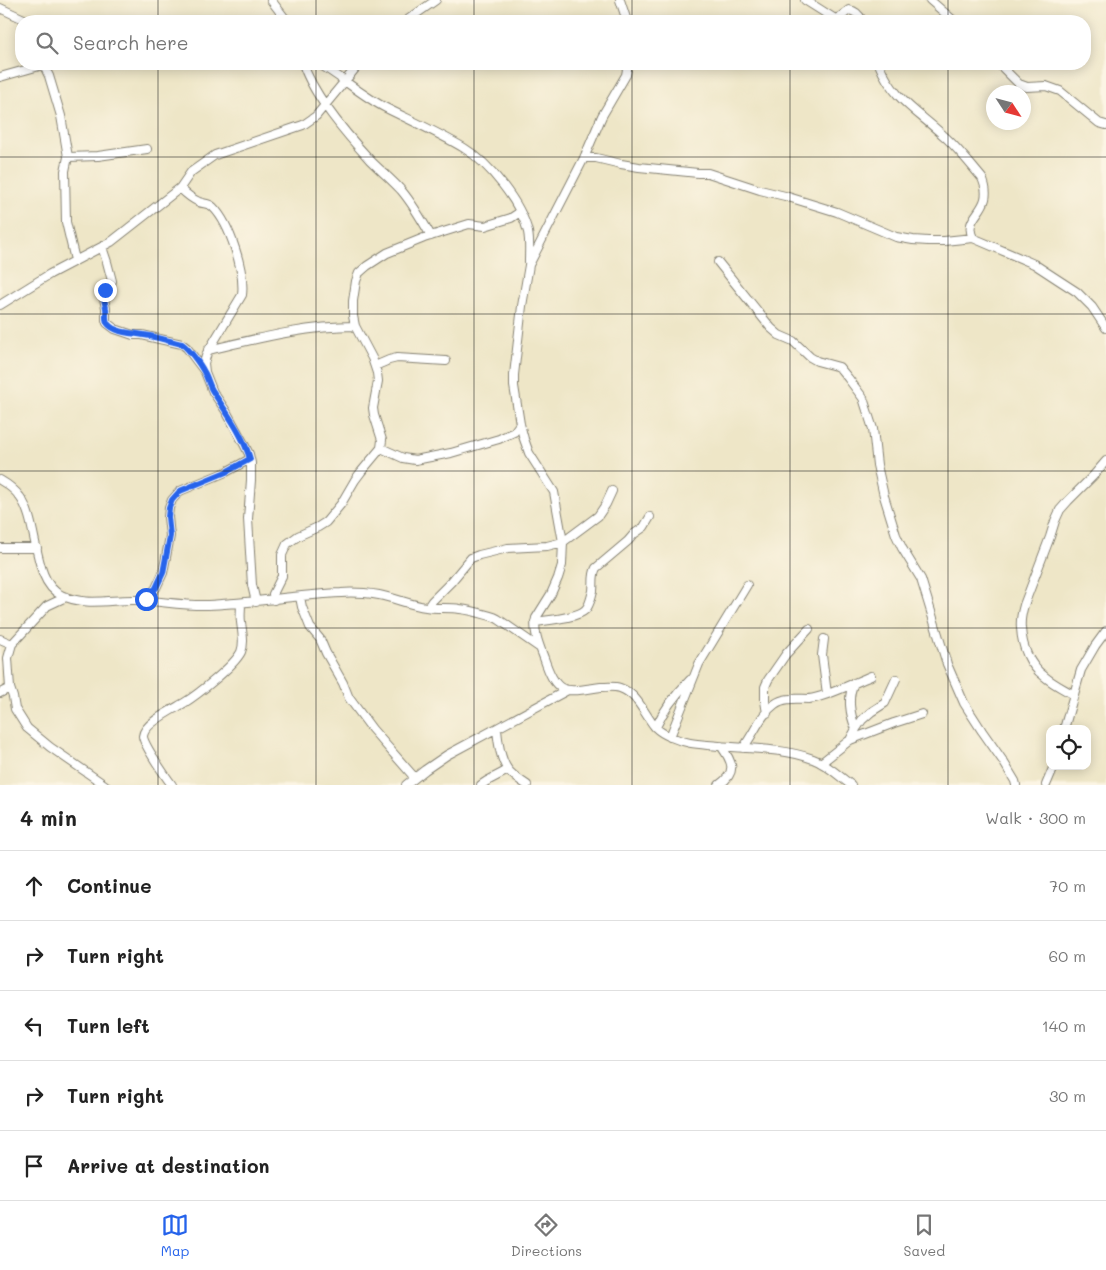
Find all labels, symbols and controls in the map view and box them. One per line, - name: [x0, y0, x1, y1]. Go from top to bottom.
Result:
- search box: [15, 15, 1091, 70]
- icon: search: [33, 29, 61, 57]
- text: Search here: [73, 30, 189, 55]
- north arrow: [986, 85, 1031, 130]
- route end: [94, 279, 117, 302]
- route start: [135, 588, 158, 611]
- map controls: [1046, 725, 1091, 770]
- button: locate: [1046, 725, 1091, 770]
- text: 4 min: [20, 804, 77, 831]
- text: Walk · 300 m: [985, 807, 1086, 828]
- icon: ahead: [20, 872, 48, 900]
- text: Continue: [67, 873, 152, 898]
- text: 70 m: [1049, 875, 1086, 896]
- icon: right: [20, 942, 48, 970]
- text: Turn right: [67, 943, 164, 968]
- text: 60 m: [1049, 945, 1086, 966]
- icon: left: [20, 1012, 48, 1040]
- text: Turn left: [67, 1013, 150, 1038]
- text: 140 m: [1042, 1015, 1086, 1036]
- icon: right: [20, 1082, 48, 1110]
- text: Turn right: [67, 1083, 164, 1108]
- text: 30 m: [1049, 1085, 1086, 1106]
- icon: arrive: [20, 1152, 48, 1180]
- text: Arrive at destination: [67, 1153, 270, 1178]
- tab: Map: [161, 1211, 189, 1260]
- tab: Directions: [511, 1211, 582, 1260]
- tab: Saved: [904, 1211, 945, 1260]

